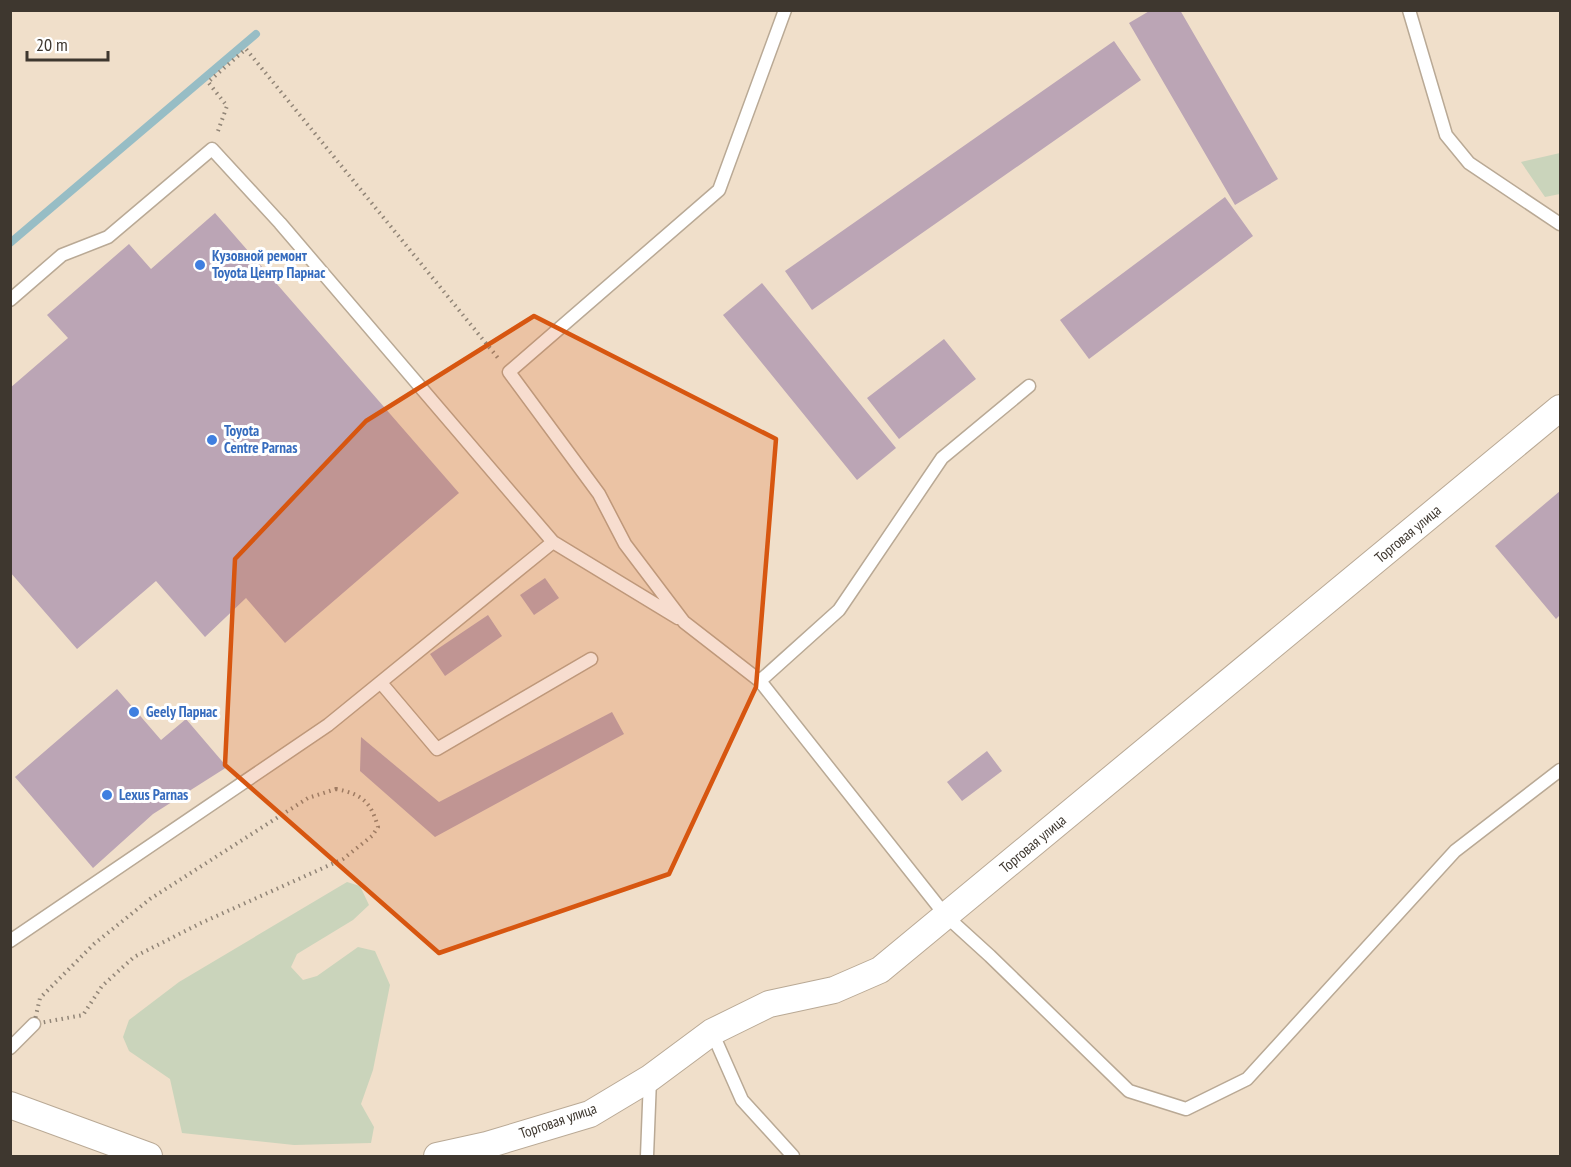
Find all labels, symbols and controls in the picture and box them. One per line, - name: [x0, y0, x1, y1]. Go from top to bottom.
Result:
- scale bar: [27, 24, 108, 62]
- text: 20 m: [36, 33, 68, 56]
- place label: Кузовной ремонт Toyota Центр Парнас: [212, 246, 326, 282]
- marker: Кузовной ремонт Toyota Центр Парнас: [193, 258, 207, 272]
- place label: Toyota Centre Parnas: [224, 421, 297, 457]
- marker: Toyota Centre Parnas: [205, 433, 219, 447]
- street label: Торговая улица: [1371, 500, 1445, 567]
- place label: Geely Парнас: [146, 702, 218, 721]
- marker: Geely Парнас: [127, 705, 141, 719]
- place label: Lexus Parnas: [119, 785, 188, 804]
- marker: Lexus Parnas: [100, 788, 114, 802]
- street label: Торговая улица: [996, 810, 1070, 877]
- street label: Торговая улица: [517, 1098, 599, 1143]

